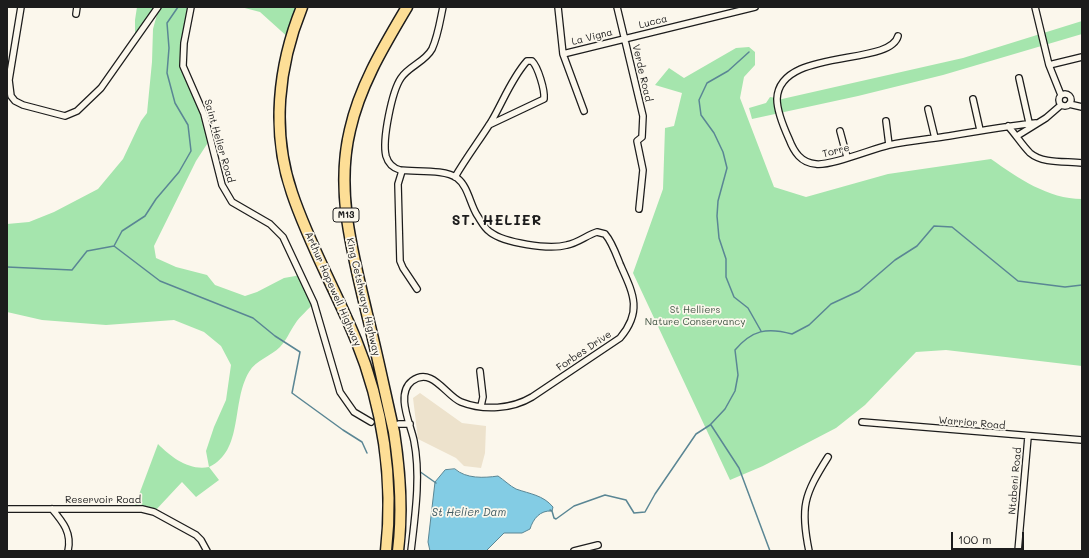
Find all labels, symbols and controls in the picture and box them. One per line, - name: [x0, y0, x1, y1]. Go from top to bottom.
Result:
- street label: Lucca: [638, 13, 668, 31]
- street label: La Vigna: [570, 26, 614, 48]
- street label: Verde Road: [630, 43, 654, 103]
- street label: Saint Helier Road: [201, 98, 237, 184]
- street label: Torre: [821, 142, 851, 160]
- road number: M13: [333, 208, 359, 222]
- district label: ST. HELIER: [452, 213, 542, 229]
- street label: Arthur Hopewell Highway: [302, 230, 364, 348]
- street label: King Cetshwayo Highway: [344, 237, 382, 357]
- park label: St Helliers Nature Conservancy: [645, 304, 745, 328]
- street label: Forbes Drive: [554, 328, 614, 374]
- street label: Warrior Road: [938, 414, 1006, 432]
- street label: Ntabeni Road: [1006, 447, 1024, 515]
- street label: Reservoir Road: [65, 494, 141, 506]
- water label: St Helier Dam: [432, 506, 506, 520]
- scale bar: [953, 524, 1026, 550]
- text: 100 m: [958, 531, 992, 547]

